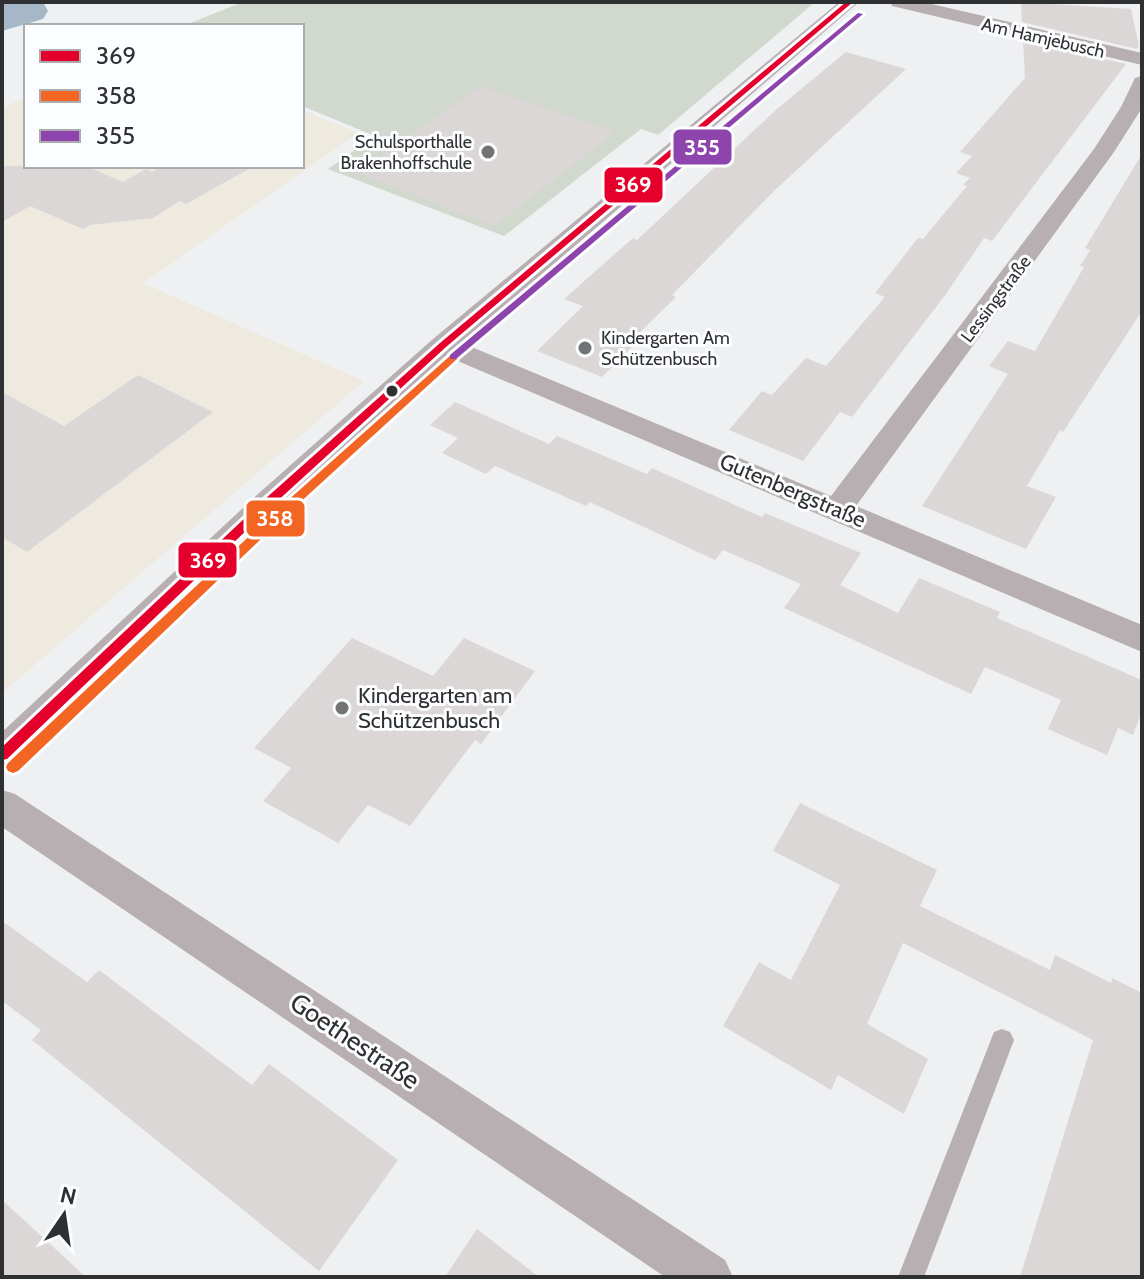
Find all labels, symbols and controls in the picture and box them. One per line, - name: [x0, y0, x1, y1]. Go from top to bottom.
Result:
- street label: Am Hamjebusch: [979, 13, 1107, 63]
- legend: [24, 24, 304, 168]
- text: 369: [96, 41, 136, 70]
- text: 358: [96, 81, 137, 110]
- text: 355: [96, 121, 135, 150]
- line badge: 355: [672, 128, 733, 166]
- place label: Schulsporthalle Brakenhoffschule: [341, 131, 472, 174]
- text: 355: [684, 134, 720, 161]
- marker: Schulsporthalle Brakenhoffschule: [479, 143, 497, 161]
- line badge: 369: [603, 166, 664, 204]
- text: 369: [615, 171, 651, 198]
- street label: Lessingstraße: [956, 251, 1036, 347]
- place label: Kindergarten Am Schützenbusch: [601, 327, 730, 370]
- marker: Kindergarten Am Schützenbusch: [576, 339, 594, 357]
- unlabelled marker: [384, 383, 400, 399]
- street label: Gutenbergstraße: [716, 448, 870, 533]
- line badge: 358: [245, 499, 306, 538]
- text: 358: [257, 505, 293, 532]
- line badge: 369: [177, 541, 238, 579]
- text: 369: [190, 547, 226, 574]
- place label: Kindergarten am Schützenbusch: [358, 682, 512, 734]
- marker: Kindergarten am Schützenbusch: [333, 699, 351, 717]
- street label: Goethestraße: [284, 986, 426, 1096]
- north arrow: [24, 1175, 104, 1255]
- text: N: [58, 1181, 79, 1211]

